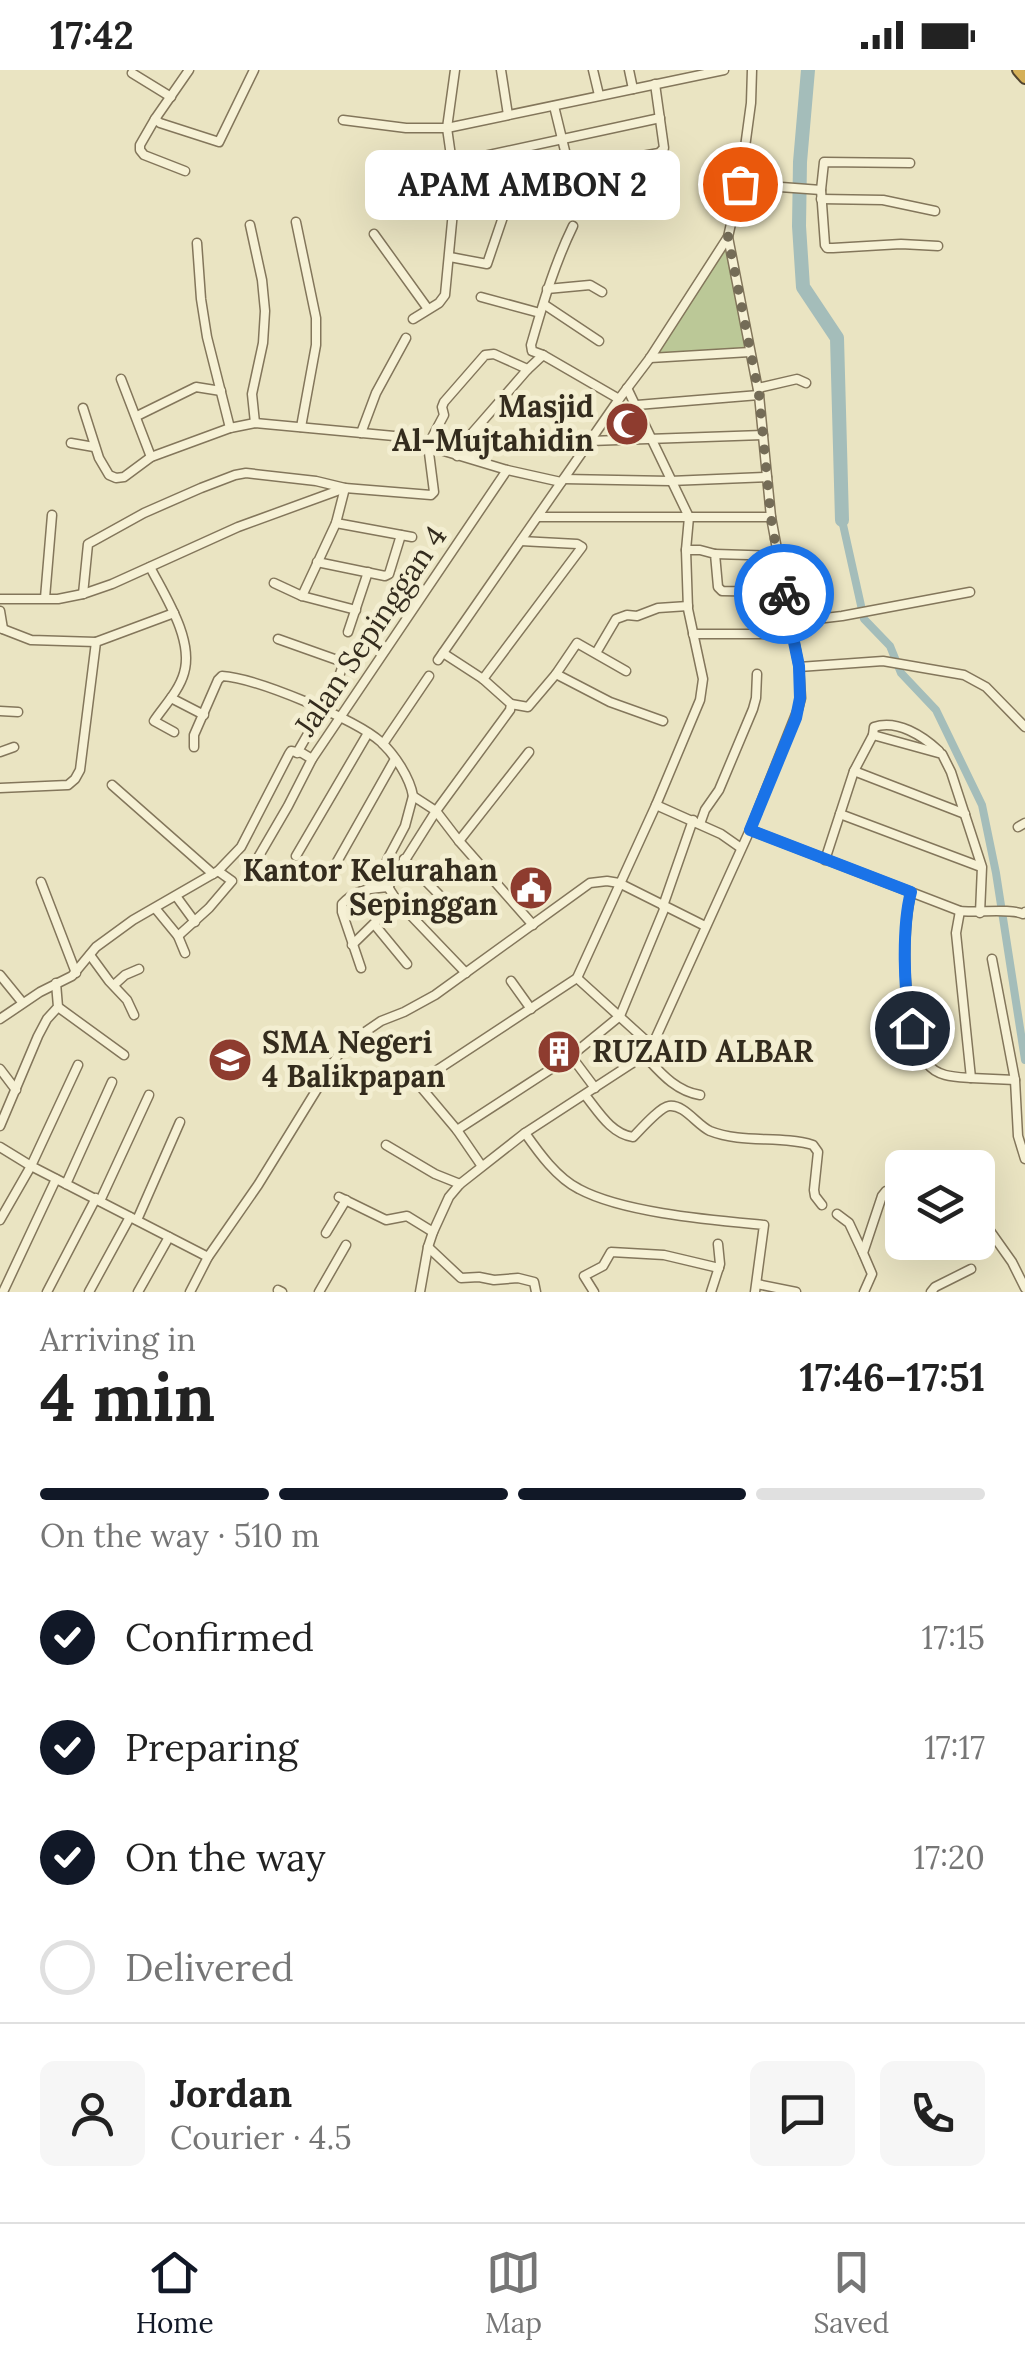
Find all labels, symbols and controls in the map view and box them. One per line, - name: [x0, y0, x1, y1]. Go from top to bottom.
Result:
- text: 17:42: [50, 11, 134, 59]
- pin: [698, 142, 783, 227]
- callout: APAM AMBON 2: [365, 149, 680, 219]
- icon: bag: [713, 157, 768, 212]
- text: APAM AMBON 2: [398, 164, 647, 205]
- place label: Masjid Al-Mujtahidin: [392, 387, 594, 460]
- mosque icon: Masjid Al-Mujtahidin: [604, 401, 650, 447]
- street label: Jalan Sepinggan 4: [285, 518, 455, 744]
- courier: [734, 544, 834, 644]
- icon: bike: [757, 567, 812, 622]
- place label: Kantor Kelurahan Sepinggan: [242, 851, 498, 924]
- public building icon: Kantor Kelurahan Sepinggan: [508, 865, 554, 911]
- pin: [870, 986, 955, 1071]
- icon: home: [885, 1001, 940, 1056]
- place label: SMA Negeri 4 Balikpapan: [262, 1023, 445, 1095]
- building icon: RUZAID ALBAR: [536, 1029, 582, 1075]
- place label: RUZAID ALBAR: [592, 1032, 814, 1070]
- school or university icon: SMA Negeri 4 Balikpapan: [207, 1037, 253, 1083]
- map controls: [885, 1150, 995, 1260]
- button: layers: [885, 1150, 995, 1260]
- text: Arriving in: [40, 1319, 196, 1360]
- text: 17:46–17:51: [800, 1353, 985, 1401]
- text: 4 min: [40, 1356, 215, 1439]
- text: On the way · 510 m: [40, 1515, 320, 1556]
- icon: check: [40, 1610, 95, 1665]
- text: Confirmed: [125, 1613, 314, 1661]
- text: 17:15: [922, 1617, 985, 1658]
- icon: check: [40, 1720, 95, 1775]
- text: Preparing: [125, 1723, 298, 1771]
- text: 17:17: [924, 1727, 985, 1768]
- icon: check: [40, 1830, 95, 1885]
- text: On the way: [125, 1833, 326, 1881]
- text: 17:20: [914, 1837, 985, 1878]
- text: Delivered: [125, 1943, 294, 1991]
- button: person: [40, 2061, 145, 2166]
- button: chat: [750, 2061, 855, 2166]
- button: phone: [880, 2061, 985, 2166]
- text: Jordan: [170, 2069, 292, 2117]
- text: Courier · 4.5: [170, 2117, 352, 2158]
- tab: Home: [136, 2245, 214, 2341]
- tab: Map: [485, 2245, 542, 2341]
- tab: Saved: [813, 2245, 889, 2341]

